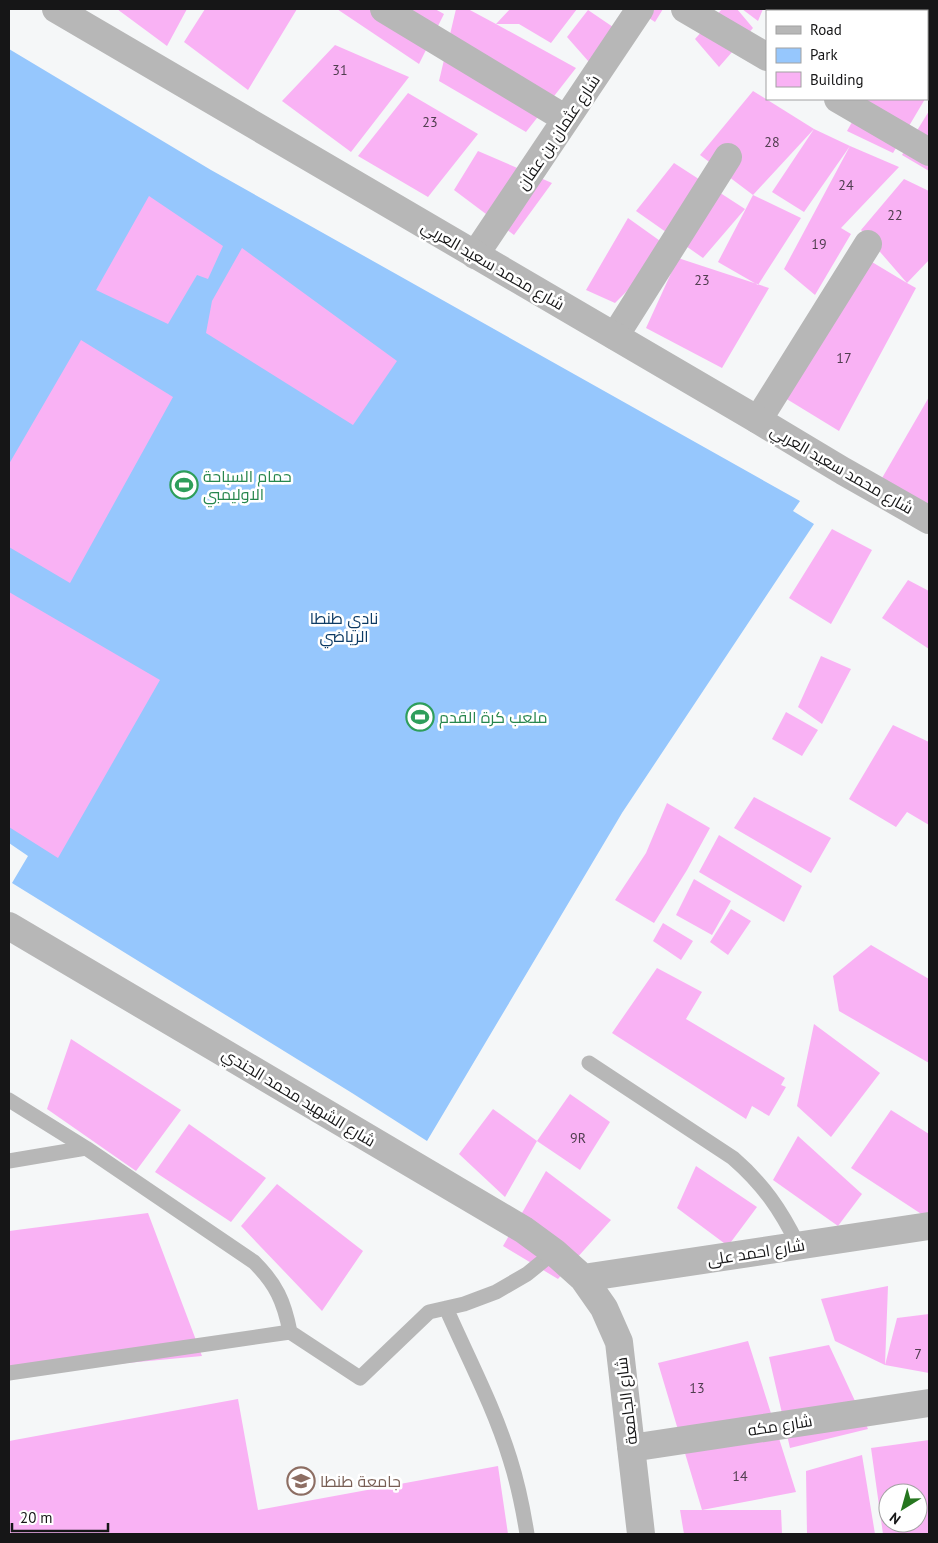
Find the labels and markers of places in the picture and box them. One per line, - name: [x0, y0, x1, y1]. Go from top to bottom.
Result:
- place label: حمام السباحة الاوليمبي: [203, 466, 292, 508]
- sports icon: حمام السباحة الاوليمبي: [169, 470, 199, 500]
- sports icon: ملعب كرة القدم: [405, 702, 435, 732]
- place label: ملعب كرة القدم: [439, 707, 548, 729]
- school or university icon: جامعة طنطا: [286, 1466, 316, 1496]
- place label: جامعة طنطا: [320, 1471, 401, 1491]

